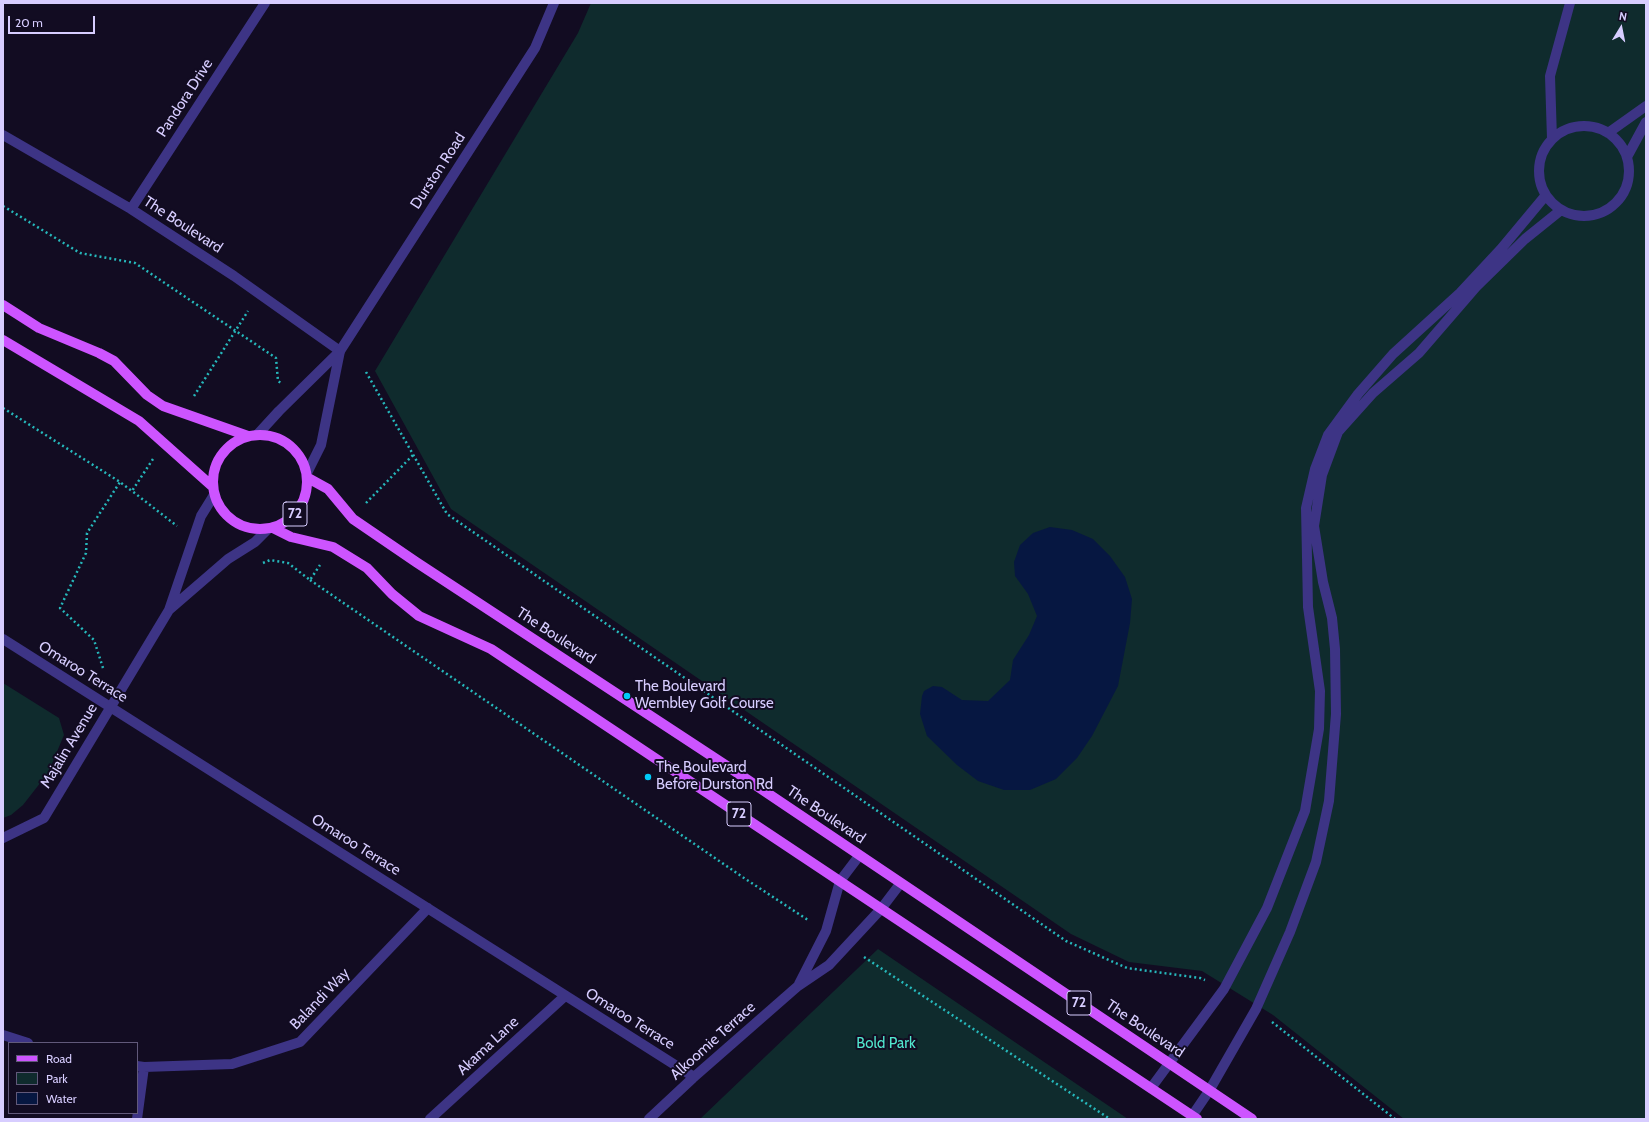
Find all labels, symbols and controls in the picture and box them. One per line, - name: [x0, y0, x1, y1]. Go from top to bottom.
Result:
- scale bar: [10, 8, 97, 34]
- north arrow: [1601, 8, 1641, 48]
- text: N: [1618, 9, 1628, 24]
- text: 20 m: [15, 15, 43, 30]
- street label: Pandora Drive: [153, 56, 217, 140]
- street label: Durston Road: [407, 130, 469, 212]
- street label: The Boulevard: [140, 193, 226, 257]
- road number: 72: [283, 502, 307, 526]
- street label: The Boulevard: [513, 604, 599, 668]
- street label: Omaroo Terrace: [35, 637, 131, 707]
- place label: The Boulevard Wembley Golf Course: [635, 678, 774, 713]
- marker: The Boulevard Wembley Golf Course: [622, 691, 632, 701]
- street label: Majalin Avenue: [37, 700, 101, 792]
- place label: The Boulevard Before Durston Rd: [656, 759, 773, 794]
- marker: The Boulevard Before Durston Rd: [643, 772, 653, 782]
- street label: The Boulevard: [783, 782, 869, 848]
- road number: 72: [727, 802, 751, 826]
- street label: Omaroo Terrace: [308, 810, 404, 880]
- street label: Balandi Way: [286, 965, 354, 1033]
- street label: Omaroo Terrace: [582, 984, 678, 1054]
- road number: 72: [1067, 991, 1091, 1015]
- street label: The Boulevard: [1102, 996, 1188, 1062]
- street label: Alkoomie Terrace: [667, 998, 759, 1084]
- street label: Akama Lane: [453, 1013, 523, 1079]
- park label: Bold Park: [856, 1035, 916, 1053]
- legend: [8, 1042, 138, 1114]
- text: Road: [46, 1051, 72, 1066]
- text: Park: [46, 1071, 68, 1086]
- text: Water: [46, 1091, 76, 1106]

